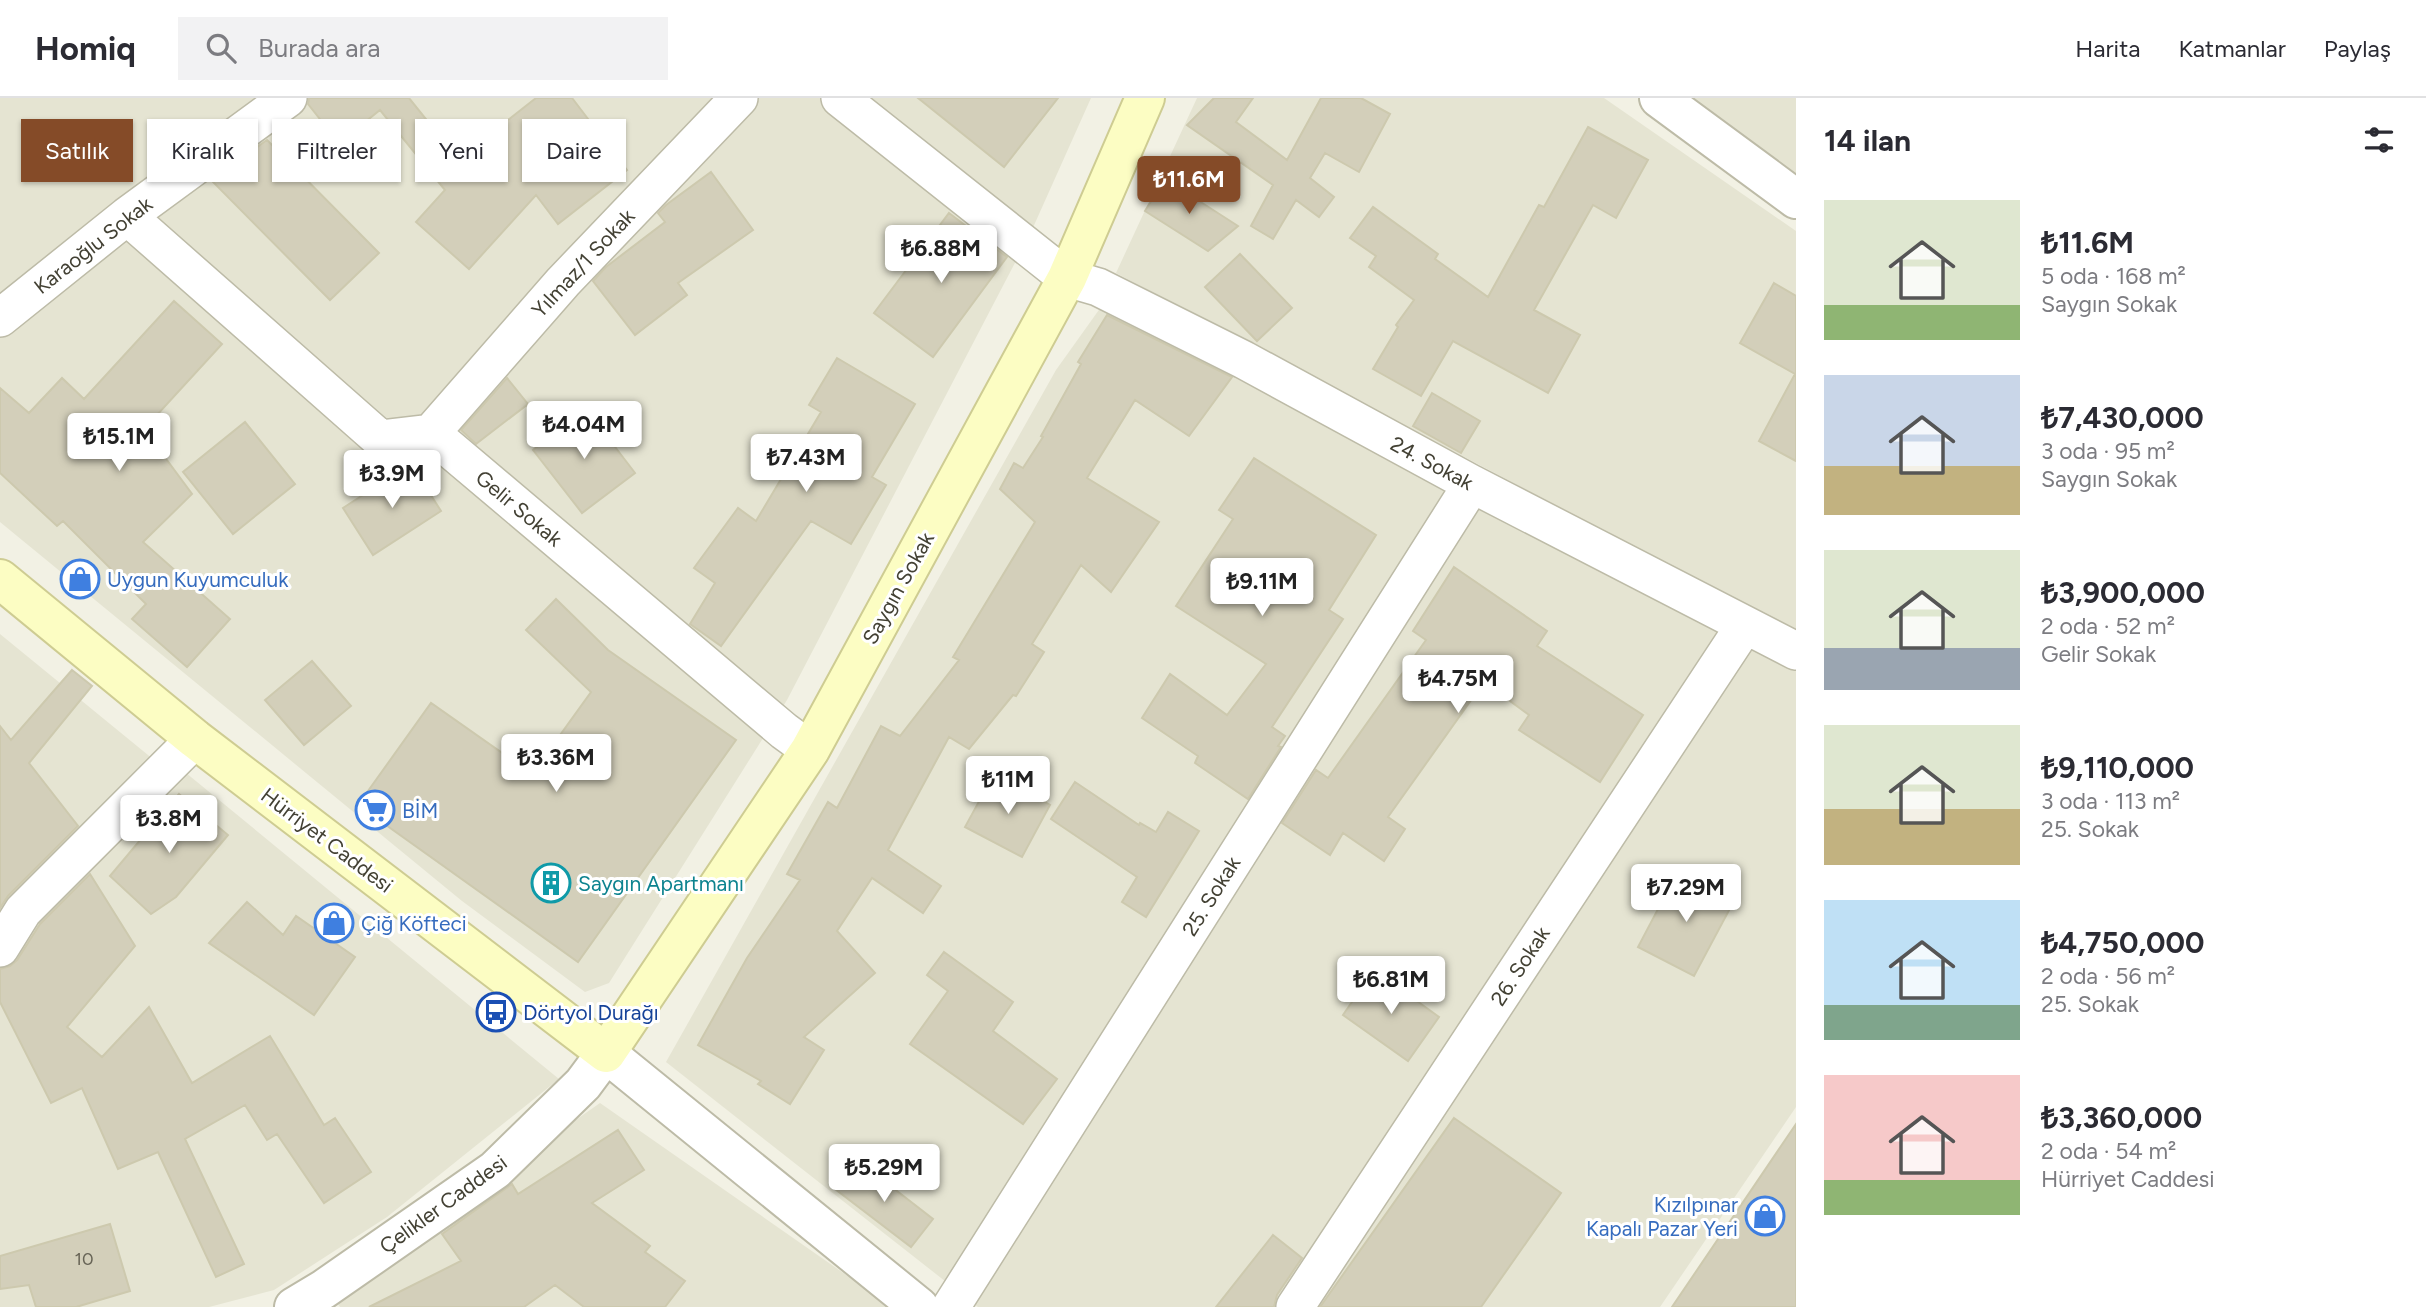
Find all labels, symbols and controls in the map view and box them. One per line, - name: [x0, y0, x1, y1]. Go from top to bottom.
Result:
- search box: [178, 17, 668, 80]
- text: Homiq: [35, 29, 136, 68]
- icon: search: [202, 29, 240, 67]
- text: Burada ara: [258, 32, 381, 64]
- text: Harita: [2075, 34, 2140, 63]
- text: Katmanlar: [2178, 34, 2286, 63]
- text: Paylaş: [2324, 34, 2391, 63]
- chip: Satılık: [21, 119, 133, 182]
- chip: Kiralık: [147, 119, 258, 182]
- chip: Filtreler: [272, 119, 401, 182]
- chip: Yeni: [415, 119, 508, 182]
- chip: Daire: [522, 119, 626, 182]
- icon: filters: [2360, 121, 2398, 159]
- text: 14 ilan: [1824, 122, 1911, 159]
- pin: ₺11.6M: [1132, 156, 1246, 216]
- text: ₺11.6M: [1153, 165, 1225, 193]
- street label: Karaoğlu Sokak: [29, 191, 158, 299]
- street label: Yılmaz/1 Sokak: [526, 203, 640, 322]
- text: ₺11.6M: [2041, 224, 2134, 261]
- pin: ₺6.88M: [884, 226, 998, 285]
- icon: home: [1880, 228, 1964, 312]
- text: ₺6.88M: [901, 234, 981, 262]
- text: 5 oda · 168 m²: [2041, 262, 2186, 290]
- text: Saygın Sokak: [2041, 290, 2177, 318]
- text: ₺7,430,000: [2041, 399, 2204, 436]
- pin: ₺4.04M: [527, 402, 641, 461]
- icon: home: [1880, 403, 1964, 487]
- text: ₺4.04M: [543, 410, 625, 438]
- pin: ₺15.1M: [62, 414, 176, 473]
- text: ₺15.1M: [83, 422, 155, 450]
- street label: 24. Sokak: [1386, 431, 1478, 496]
- pin: ₺7.43M: [749, 434, 863, 494]
- text: 3 oda · 95 m²: [2041, 437, 2175, 465]
- text: ₺7.43M: [767, 443, 845, 471]
- pin: ₺3.9M: [343, 450, 441, 510]
- text: ₺3.9M: [360, 459, 424, 487]
- street label: Gelir Sokak: [471, 465, 568, 552]
- text: Saygın Sokak: [2041, 465, 2177, 493]
- street label: Saygın Sokak: [857, 527, 939, 648]
- shop icon: Uygun Kuyumculuk: [59, 558, 101, 600]
- pin: ₺9.11M: [1205, 559, 1319, 618]
- place label: Uygun Kuyumculuk: [107, 567, 289, 592]
- text: ₺9.11M: [1226, 567, 1298, 595]
- text: ₺3,900,000: [2041, 574, 2205, 611]
- icon: home: [1880, 578, 1964, 662]
- text: 2 oda · 52 m²: [2041, 612, 2175, 640]
- text: Gelir Sokak: [2041, 640, 2156, 668]
- pin: ₺4.75M: [1401, 656, 1515, 715]
- text: ₺4.75M: [1418, 664, 1498, 692]
- pin: ₺3.36M: [499, 734, 613, 794]
- text: ₺3.36M: [517, 743, 595, 771]
- text: ₺9,110,000: [2041, 749, 2194, 786]
- icon: home: [1880, 753, 1964, 837]
- pin: ₺11M: [967, 756, 1049, 816]
- text: ₺11M: [982, 765, 1034, 793]
- street label: Hürriyet Caddesi: [256, 782, 398, 898]
- text: 3 oda · 113 m²: [2041, 787, 2180, 815]
- supermarket icon: BİM: [354, 789, 396, 831]
- pin: ₺3.8M: [120, 796, 218, 855]
- place label: BİM: [402, 798, 438, 823]
- text: ₺3.8M: [136, 804, 202, 832]
- text: 25. Sokak: [2041, 815, 2139, 843]
- street label: 25. Sokak: [1177, 851, 1246, 940]
- building icon: Saygın Apartmanı: [530, 862, 572, 904]
- pin: ₺7.29M: [1629, 864, 1743, 924]
- place label: Saygın Apartmanı: [578, 871, 744, 896]
- text: ₺7.29M: [1647, 873, 1725, 901]
- shop icon: Çiğ Köfteci: [313, 902, 355, 944]
- place label: Çiğ Köfteci: [361, 911, 467, 936]
- street label: 26. Sokak: [1485, 921, 1555, 1010]
- text: ₺4,750,000: [2041, 924, 2204, 961]
- icon: home: [1880, 928, 1964, 1012]
- pin: ₺6.81M: [1334, 956, 1448, 1016]
- text: 2 oda · 56 m²: [2041, 962, 2175, 990]
- text: ₺6.81M: [1353, 965, 1429, 993]
- text: 25. Sokak: [2041, 990, 2139, 1018]
- bus stop icon: Dörtyol Durağı: [475, 991, 517, 1033]
- place label: Dörtyol Durağı: [523, 1000, 659, 1025]
- text: ₺3,360,000: [2041, 1099, 2202, 1136]
- icon: home: [1880, 1103, 1964, 1187]
- text: 2 oda · 54 m²: [2041, 1137, 2176, 1165]
- pin: ₺5.29M: [827, 1144, 941, 1204]
- street label: Çelikler Caddesi: [374, 1149, 512, 1259]
- text: ₺5.29M: [845, 1153, 923, 1181]
- text: Hürriyet Caddesi: [2041, 1165, 2215, 1193]
- place label: Kızılpınar Kapalı Pazar Yeri: [1586, 1192, 1738, 1241]
- shop icon: Kızılpınar Kapalı Pazar Yeri: [1744, 1195, 1786, 1237]
- house number: 10: [75, 1248, 93, 1270]

